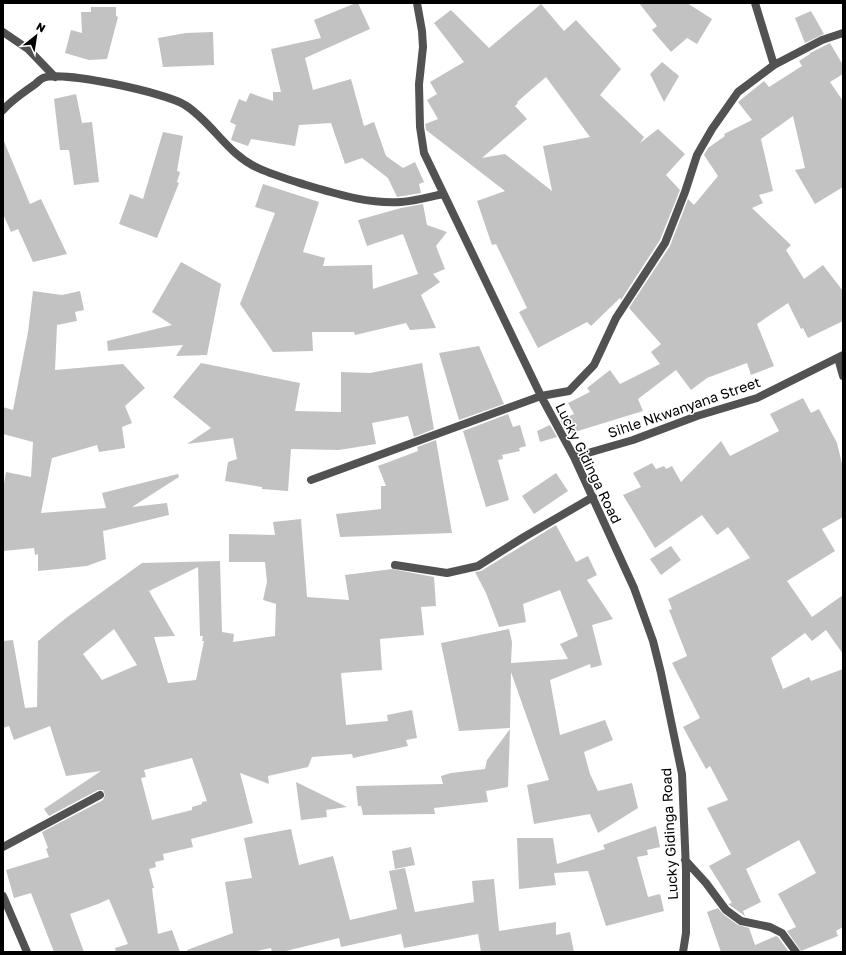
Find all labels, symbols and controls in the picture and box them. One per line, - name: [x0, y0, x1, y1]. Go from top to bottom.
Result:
- north arrow: [16, 16, 56, 56]
- text: N: [34, 19, 48, 35]
- street label: Sihle Nkwanyana Street: [606, 373, 762, 441]
- street label: Lucky Gidinga Road: [552, 400, 626, 526]
- street label: Lucky Gidinga Road: [657, 768, 681, 900]

